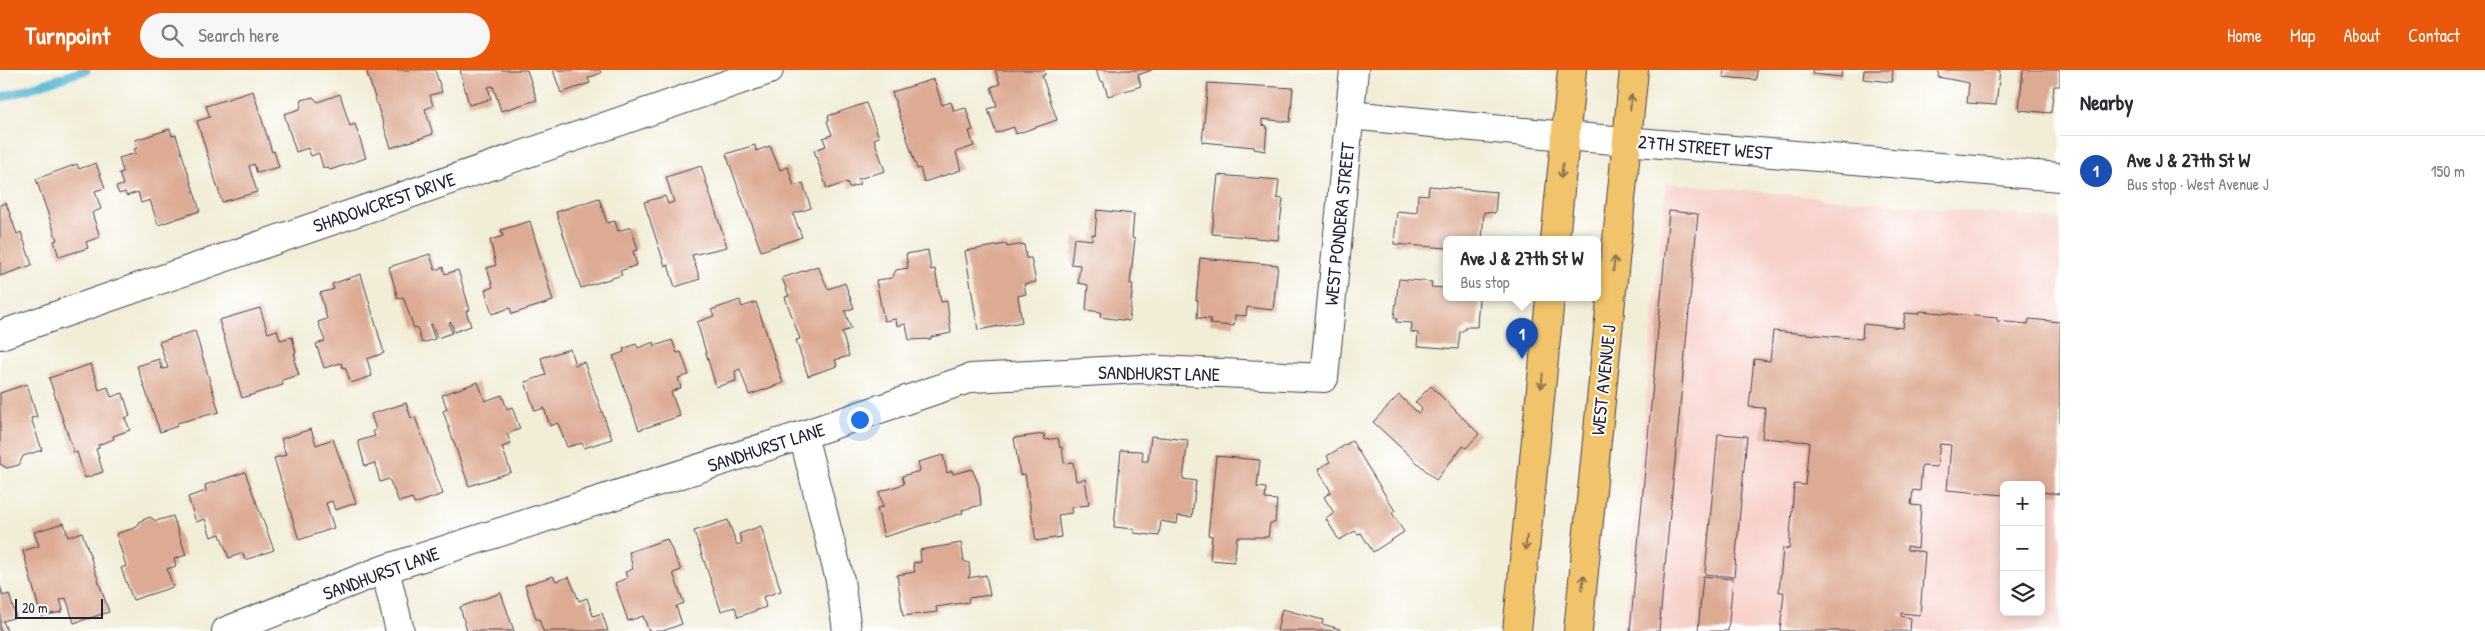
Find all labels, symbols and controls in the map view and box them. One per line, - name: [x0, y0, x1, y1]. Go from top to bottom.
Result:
- search box: [140, 13, 490, 58]
- text: Turnpoint: [25, 19, 110, 51]
- icon: search: [158, 21, 186, 49]
- text: Search here: [198, 22, 280, 48]
- text: Home: [2227, 23, 2262, 48]
- text: Map: [2290, 23, 2315, 48]
- text: About: [2343, 23, 2380, 48]
- text: Contact: [2408, 23, 2460, 48]
- text: Nearby: [2080, 88, 2133, 117]
- one-way arrow: [1626, 95, 1636, 111]
- street label: 27TH STREET WEST: [1637, 128, 1774, 166]
- street label: WEST PONDERA STREET: [1318, 140, 1361, 307]
- text: Ave J & 27th St W: [2127, 147, 2250, 173]
- text: 1: [2093, 160, 2099, 182]
- text: 150 m: [2431, 160, 2465, 182]
- one-way arrow: [1557, 162, 1567, 178]
- street label: SHADOWCREST DRIVE: [309, 165, 459, 239]
- text: Bus stop · West Avenue J: [2127, 173, 2269, 195]
- popup: [1443, 236, 1601, 301]
- text: Ave J & 27th St W: [1460, 245, 1584, 271]
- one-way arrow: [1609, 256, 1619, 272]
- text: Bus stop: [1460, 271, 1510, 293]
- pin: 1: [1506, 318, 1538, 359]
- street label: WEST AVENUE J: [1584, 324, 1622, 436]
- street label: SANDHURST LANE: [1098, 359, 1221, 387]
- one-way arrow: [1537, 373, 1546, 389]
- your location: [847, 407, 873, 433]
- street label: SANDHURST LANE: [704, 416, 829, 478]
- map controls: [2000, 481, 2045, 616]
- button: +: [2000, 481, 2045, 526]
- button: −: [2000, 526, 2045, 571]
- one-way arrow: [1521, 535, 1531, 551]
- street label: SANDHURST LANE: [319, 540, 443, 606]
- button: layers: [2000, 571, 2045, 616]
- one-way arrow: [1578, 575, 1588, 591]
- scale bar: [15, 596, 102, 619]
- text: 20 m: [22, 598, 48, 617]

